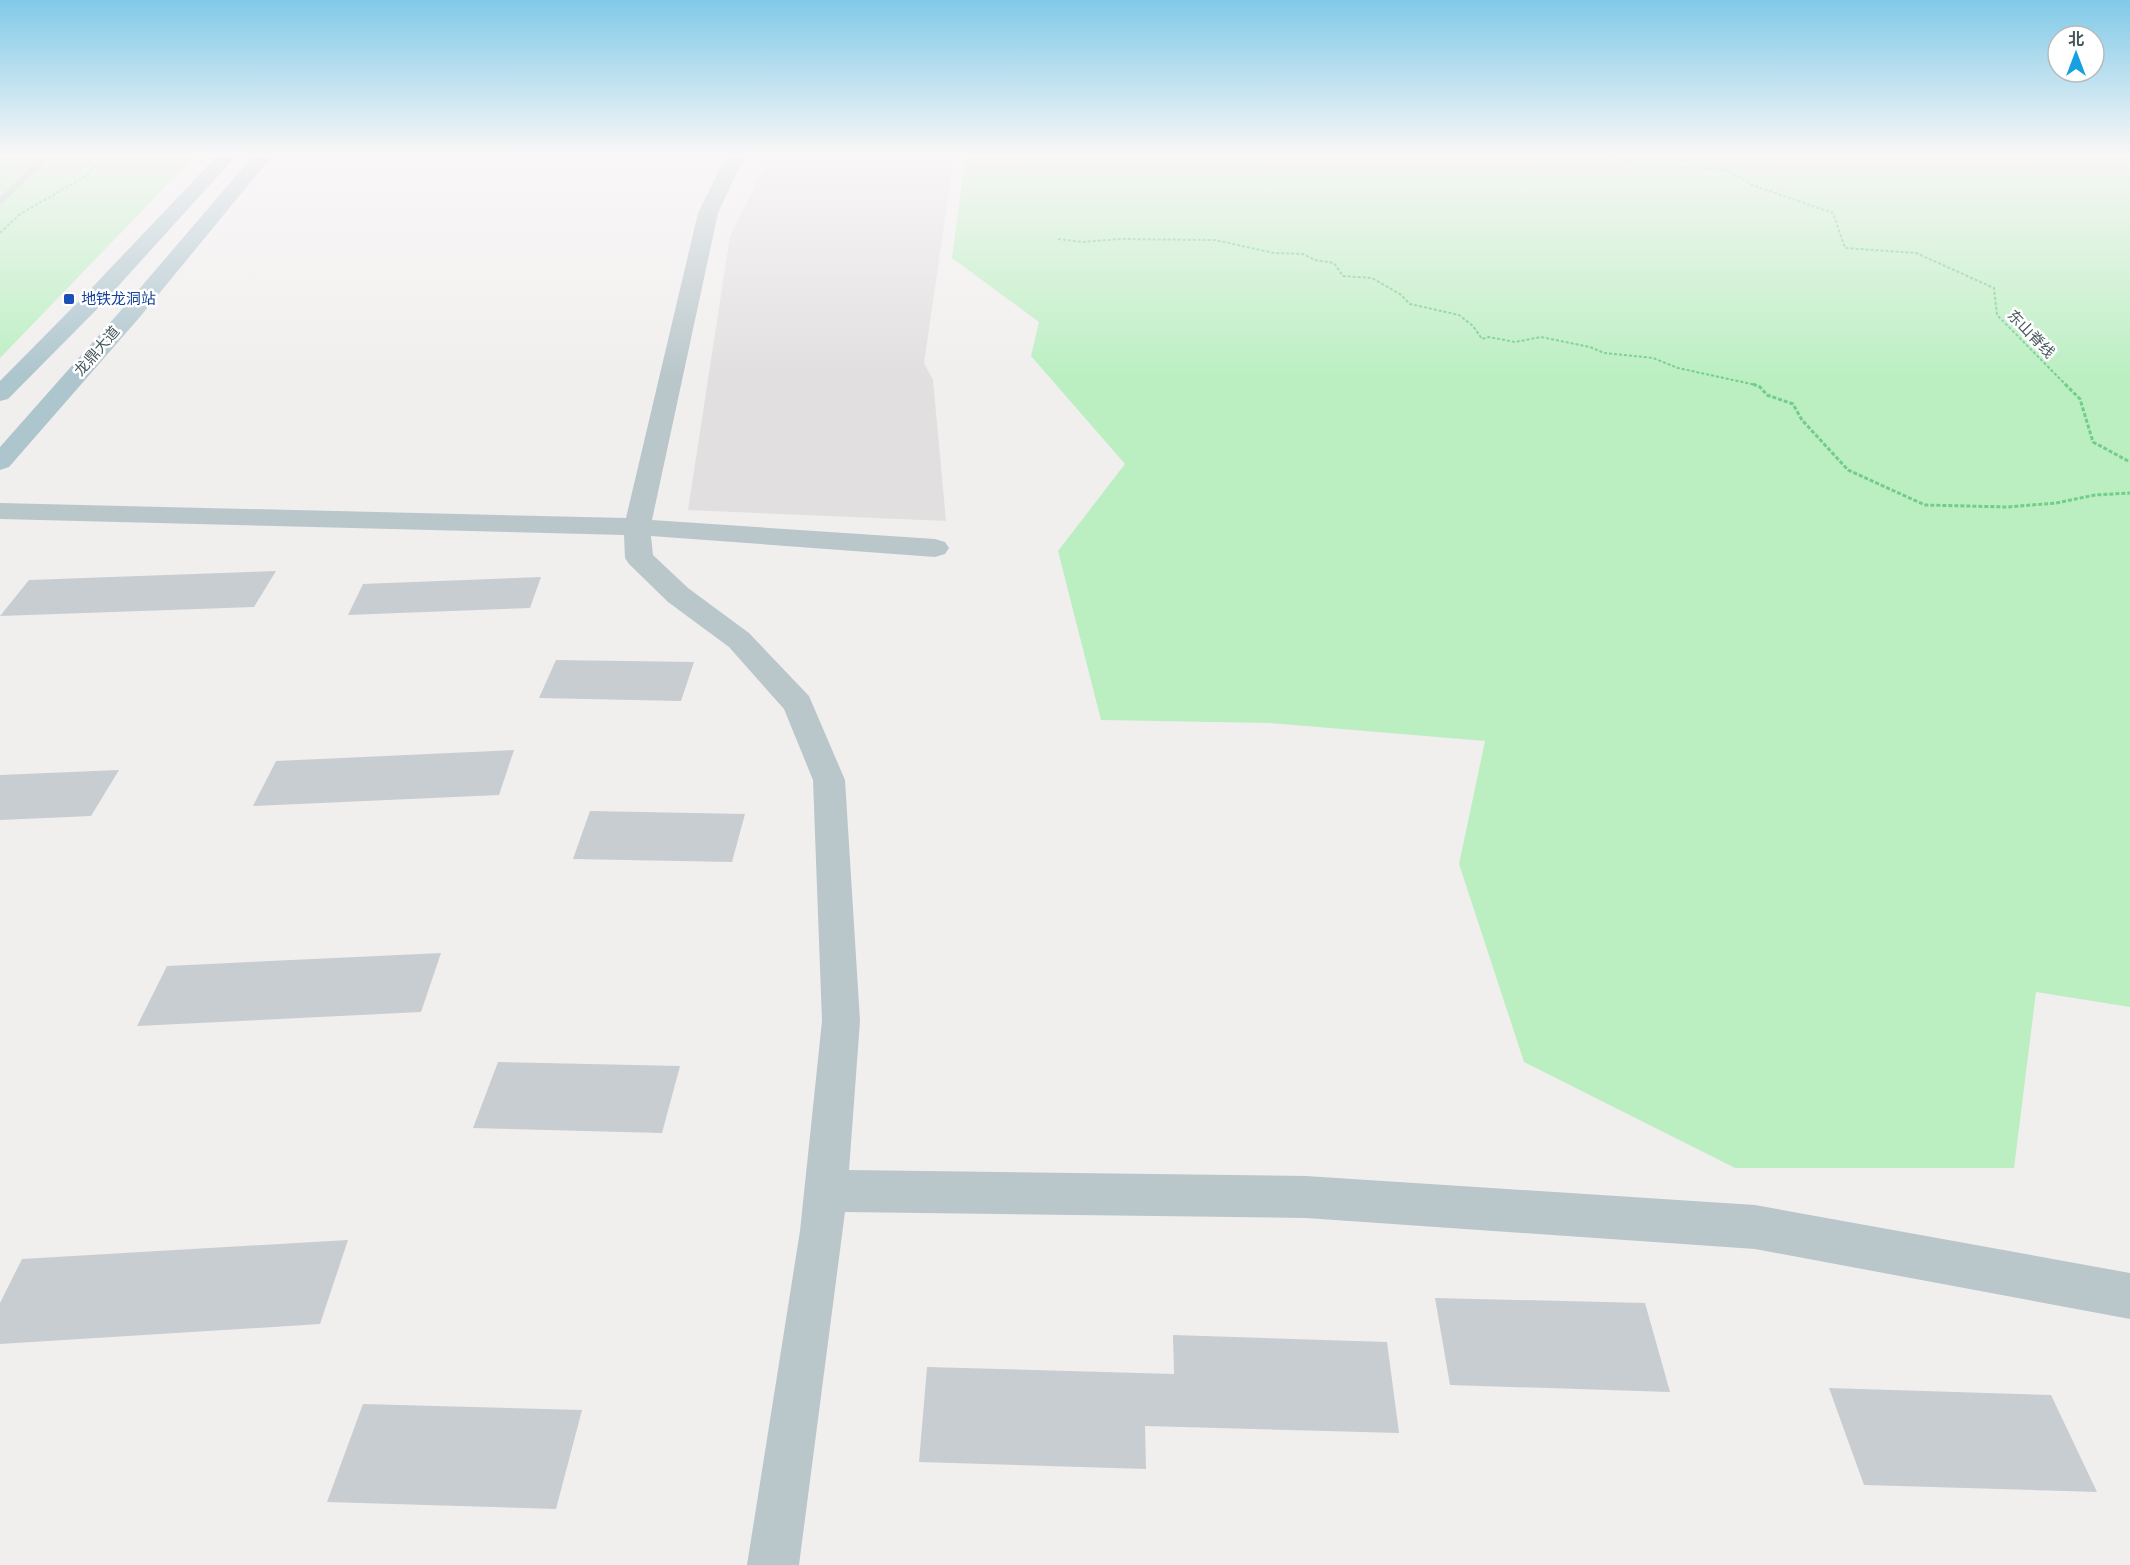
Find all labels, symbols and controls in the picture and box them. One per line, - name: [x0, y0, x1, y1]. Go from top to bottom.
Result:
- north arrow: [2046, 24, 2106, 84]
- text: 北: [2068, 30, 2084, 49]
- place label: 地铁龙洞站: [81, 290, 156, 308]
- marker: 地铁龙洞站: [62, 292, 76, 306]
- street label: 东山脊线: [2004, 306, 2058, 362]
- street label: 龙鼎大道: [71, 322, 123, 380]

